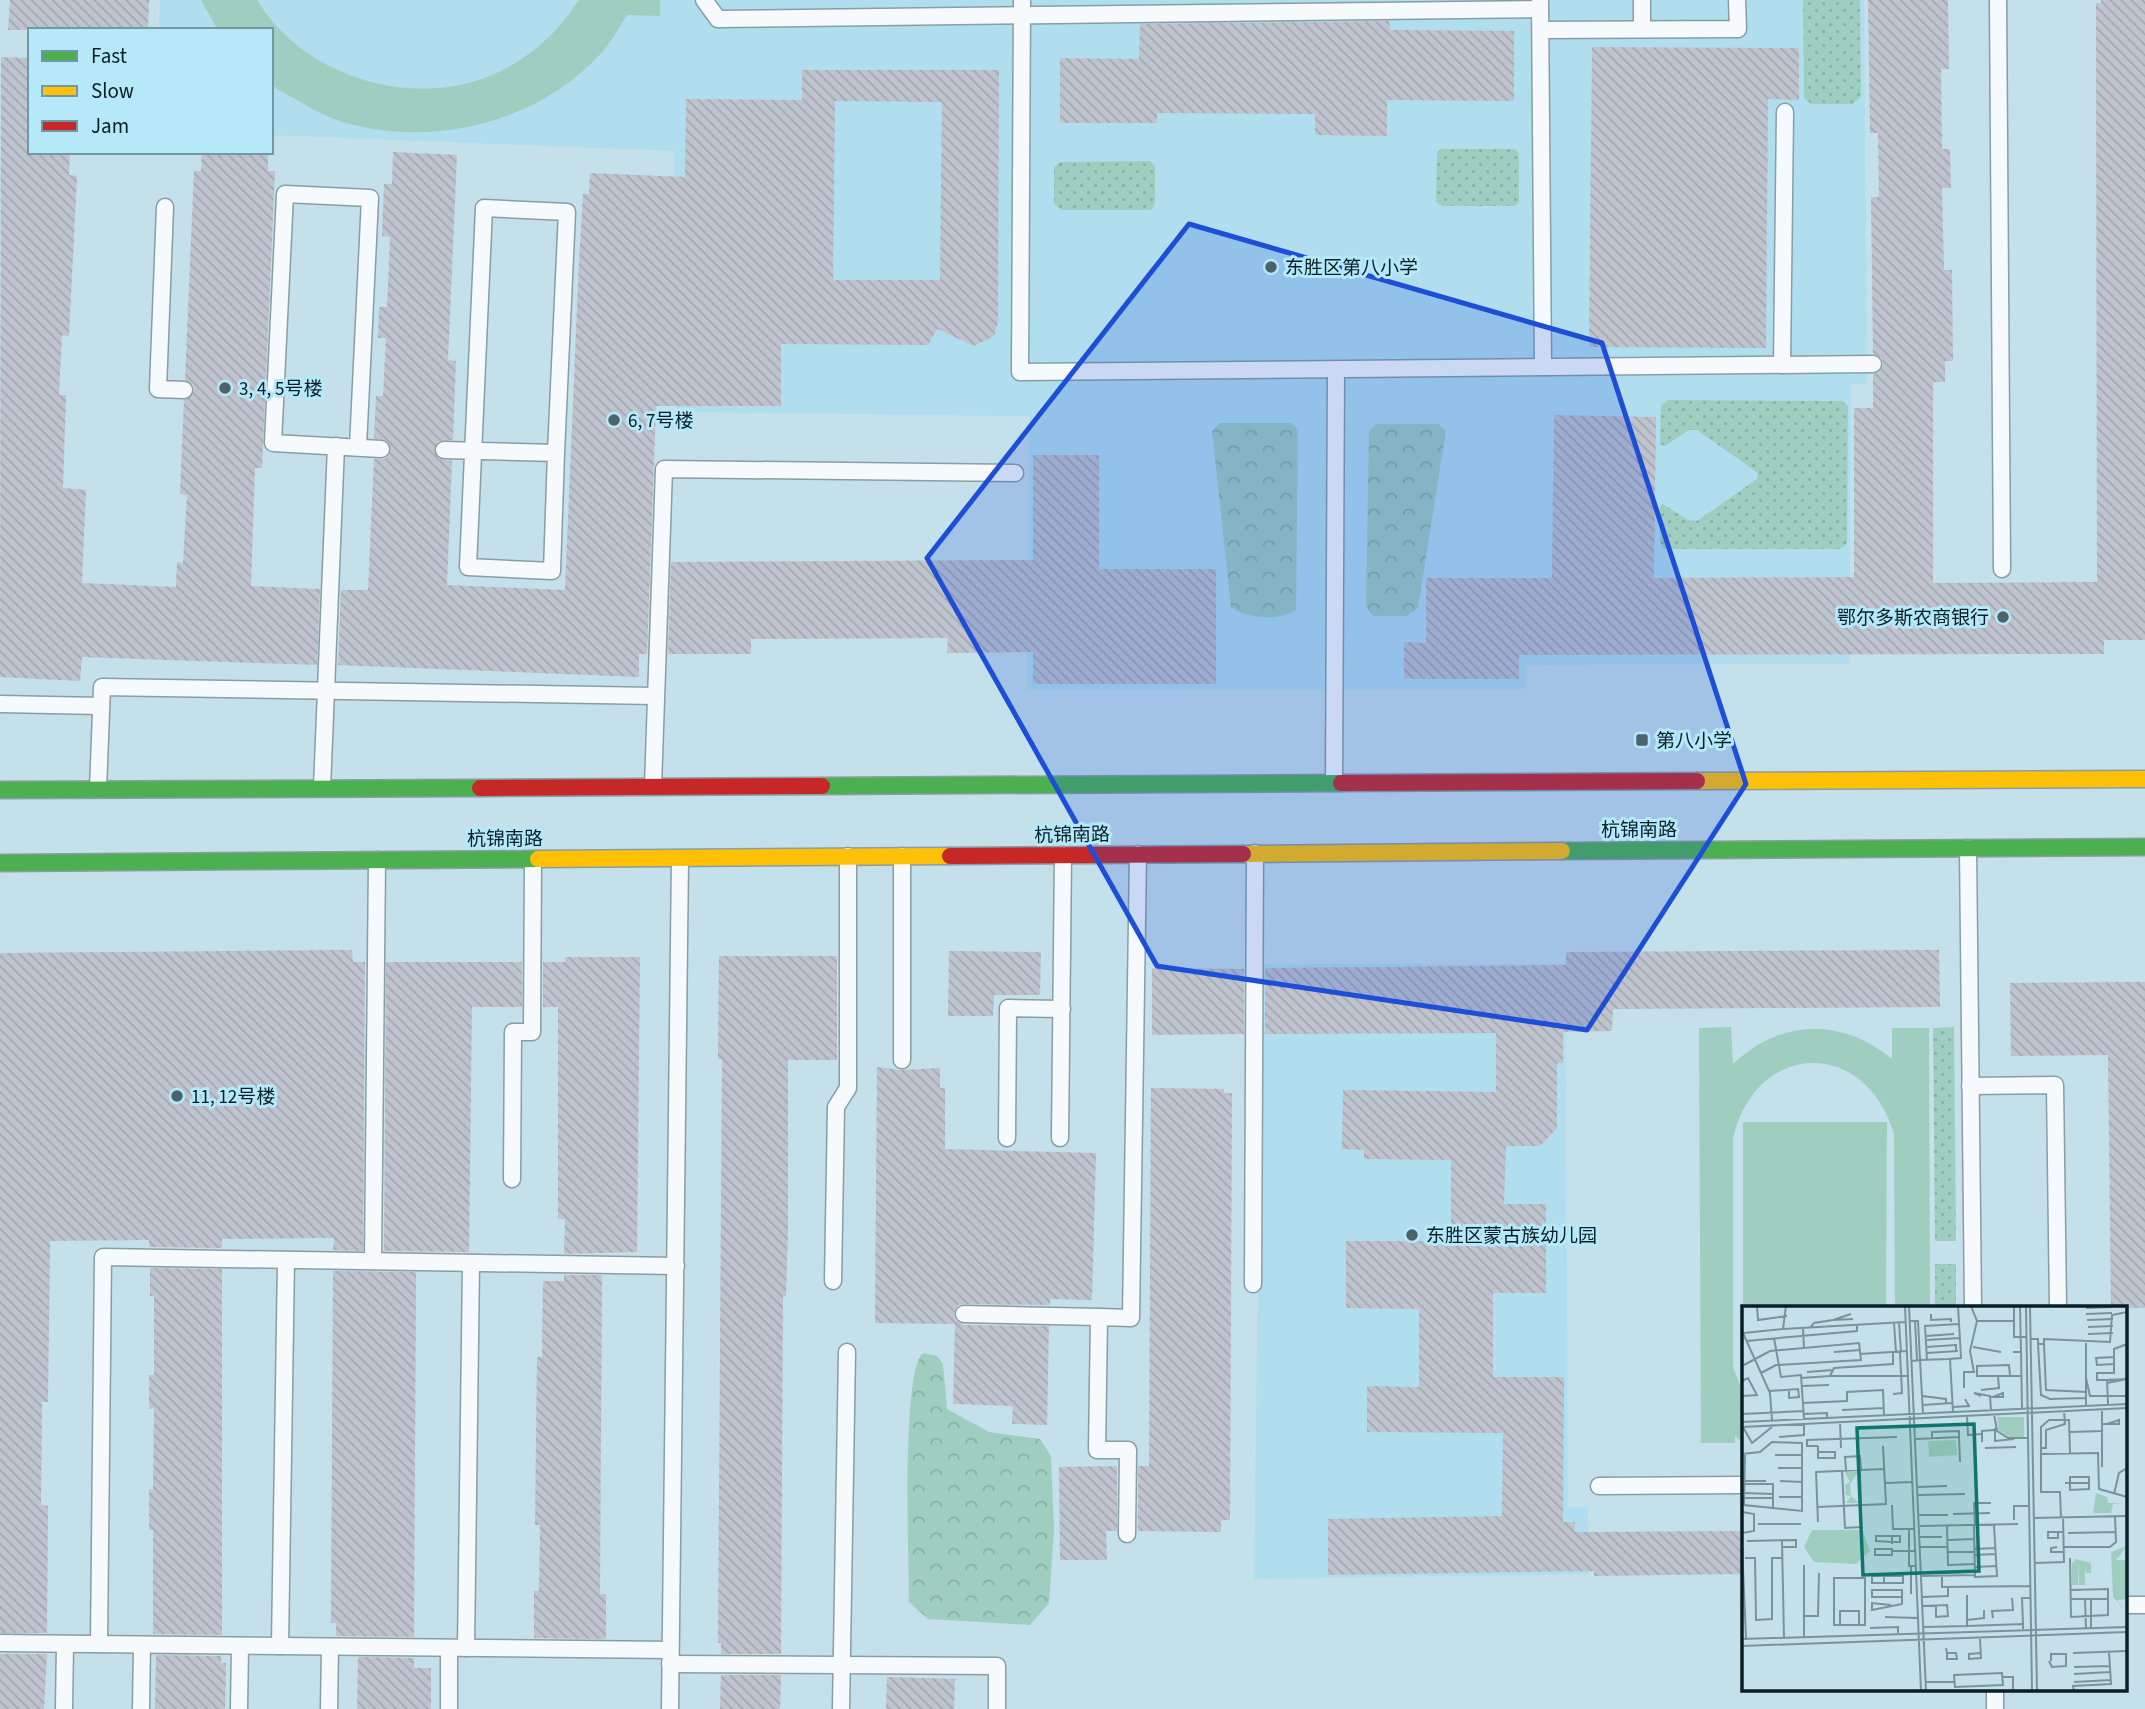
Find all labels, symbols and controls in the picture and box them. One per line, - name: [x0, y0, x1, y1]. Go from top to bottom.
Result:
- legend: [28, 28, 273, 154]
- text: Fast: [91, 41, 127, 71]
- text: Slow: [91, 76, 134, 106]
- text: Jam: [91, 111, 129, 141]
- place label: 东胜区第八小学: [1285, 255, 1418, 282]
- marker: 东胜区第八小学: [1263, 259, 1279, 275]
- place label: 3, 4, 5号楼: [239, 376, 322, 403]
- marker: 3, 4, 5号楼: [217, 380, 233, 396]
- place label: 6, 7号楼: [628, 408, 693, 435]
- marker: 6, 7号楼: [606, 412, 622, 428]
- place label: 鄂尔多斯农商银行: [1837, 605, 1989, 632]
- marker: 鄂尔多斯农商银行: [1995, 609, 2011, 625]
- place label: 第八小学: [1656, 728, 1732, 755]
- marker: 第八小学: [1634, 732, 1650, 748]
- street label: 杭锦南路: [1601, 817, 1677, 844]
- street label: 杭锦南路: [1034, 821, 1110, 850]
- street label: 杭锦南路: [467, 826, 543, 853]
- place label: 11, 12号楼: [191, 1084, 275, 1111]
- marker: 11, 12号楼: [169, 1088, 185, 1104]
- place label: 东胜区蒙古族幼儿园: [1426, 1223, 1597, 1250]
- marker: 东胜区蒙古族幼儿园: [1404, 1227, 1420, 1243]
- inset map: [1742, 1306, 2128, 1692]

